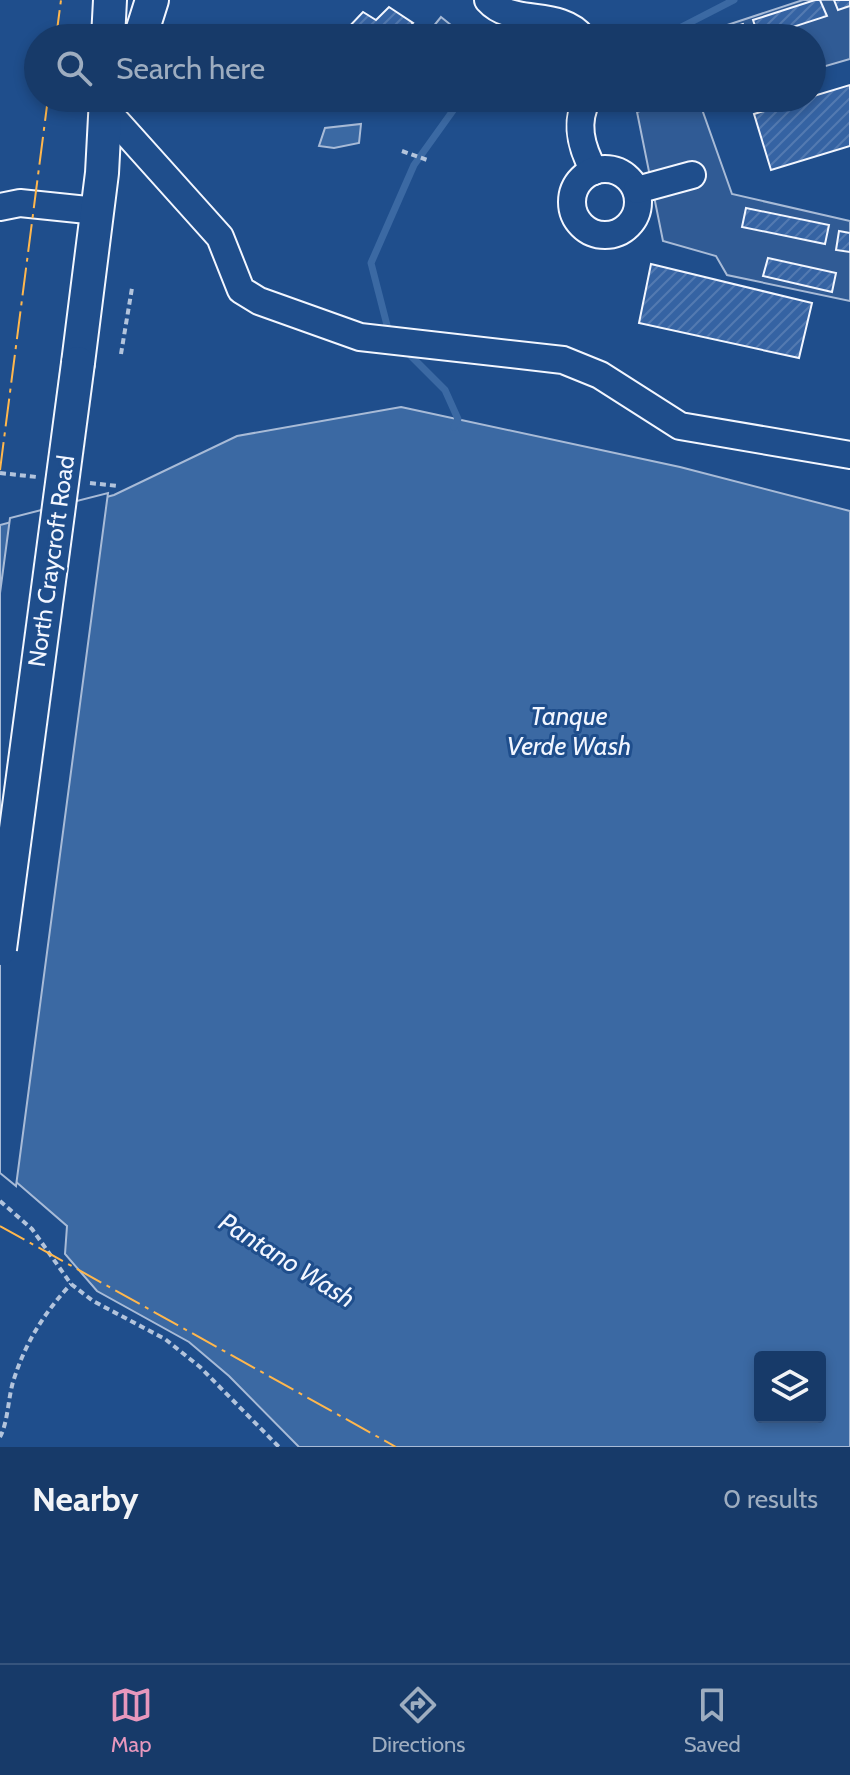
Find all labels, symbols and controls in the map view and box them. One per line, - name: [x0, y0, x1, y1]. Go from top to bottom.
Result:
- search box: [24, 24, 826, 112]
- icon: search: [52, 46, 96, 90]
- text: Search here: [116, 50, 265, 87]
- street label: North Craycroft Road: [22, 453, 80, 669]
- water label: Tanque Verde Wash: [507, 700, 631, 762]
- water label: Pantano Wash: [213, 1205, 361, 1315]
- map controls: [754, 1351, 826, 1423]
- button: layers: [754, 1351, 826, 1423]
- text: Nearby: [32, 1478, 139, 1520]
- text: 0 results: [723, 1483, 818, 1515]
- tab: Map: [109, 1683, 153, 1758]
- tab: Directions: [371, 1683, 465, 1758]
- tab: Saved: [684, 1683, 741, 1758]

